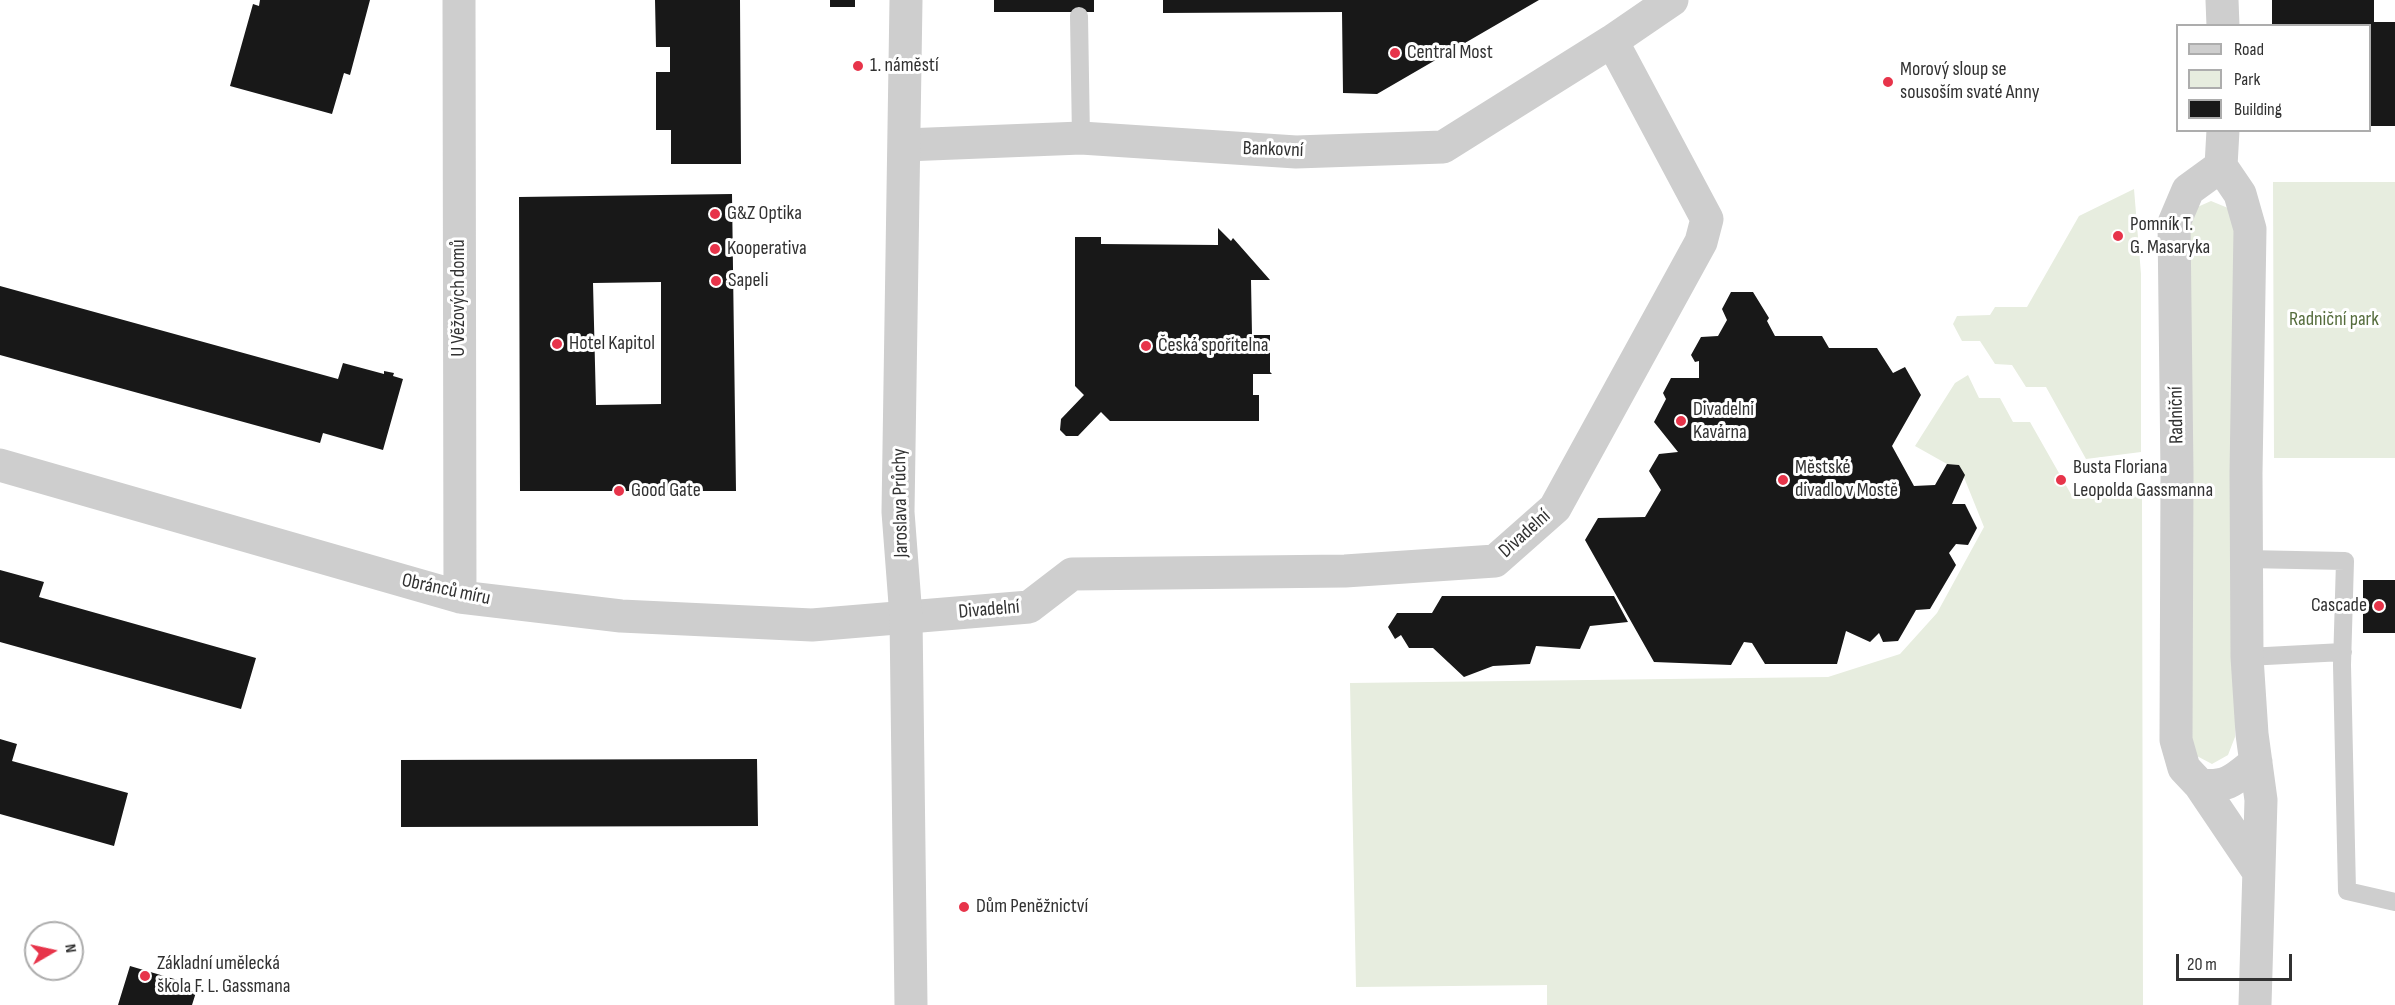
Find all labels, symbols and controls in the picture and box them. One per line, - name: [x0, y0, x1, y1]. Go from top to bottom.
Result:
- legend: [2176, 24, 2371, 132]
- text: Road: [2234, 39, 2264, 60]
- place label: Central Most: [1407, 41, 1493, 65]
- marker: Central Most: [1388, 46, 1402, 60]
- place label: 1. náměstí: [870, 54, 939, 78]
- place label: Morový sloup se sousoším svaté Anny: [1900, 58, 2039, 105]
- marker: 1. náměstí: [851, 59, 865, 73]
- text: Park: [2234, 69, 2260, 90]
- marker: Morový sloup se sousoším svaté Anny: [1881, 75, 1895, 89]
- text: Building: [2234, 99, 2282, 120]
- street label: Bankovní: [1242, 137, 1304, 163]
- place label: G&Z Optika: [727, 202, 802, 226]
- marker: G&Z Optika: [708, 207, 722, 221]
- place label: Pomník T. G. Masaryka: [2130, 213, 2210, 260]
- marker: Pomník T. G. Masaryka: [2111, 229, 2125, 243]
- place label: Kooperativa: [727, 237, 807, 261]
- street label: U Věžových domů: [447, 239, 471, 357]
- marker: Kooperativa: [708, 242, 722, 256]
- place label: Sapeli: [728, 269, 768, 293]
- marker: Sapeli: [709, 274, 723, 288]
- park label: Radniční park: [2289, 308, 2379, 332]
- place label: Hotel Kapitol: [569, 332, 655, 356]
- place label: Česká spořitelna: [1158, 334, 1268, 358]
- marker: Hotel Kapitol: [550, 337, 564, 351]
- marker: Česká spořitelna: [1139, 339, 1153, 353]
- street label: Radniční: [2165, 386, 2189, 444]
- place label: Divadelní Kavárna: [1693, 398, 1754, 445]
- marker: Divadelní Kavárna: [1674, 414, 1688, 428]
- street label: Jaroslava Průchy: [888, 448, 914, 558]
- place label: Městské divadlo v Mostě: [1795, 456, 1898, 503]
- place label: Busta Floriana Leopolda Gassmanna: [2073, 456, 2213, 503]
- marker: Městské divadlo v Mostě: [1776, 473, 1790, 487]
- marker: Busta Floriana Leopolda Gassmanna: [2054, 473, 2068, 487]
- place label: Good Gate: [631, 479, 701, 503]
- marker: Good Gate: [612, 484, 626, 498]
- street label: Divadelní: [1494, 505, 1556, 563]
- street label: Obránců míru: [399, 569, 493, 611]
- place label: Cascade: [2311, 594, 2367, 618]
- street label: Divadelní: [958, 595, 1020, 625]
- marker: Cascade: [2372, 599, 2386, 613]
- place label: Dům Peněžnictví: [976, 895, 1088, 919]
- marker: Dům Peněžnictví: [957, 900, 971, 914]
- north arrow: [24, 921, 84, 981]
- scale bar: [2179, 942, 2294, 980]
- text: N: [60, 943, 80, 954]
- place label: Základní umělecká škola F. L. Gassmana: [157, 952, 290, 999]
- text: 20 m: [2187, 954, 2217, 975]
- marker: Základní umělecká škola F. L. Gassmana: [138, 969, 152, 983]

